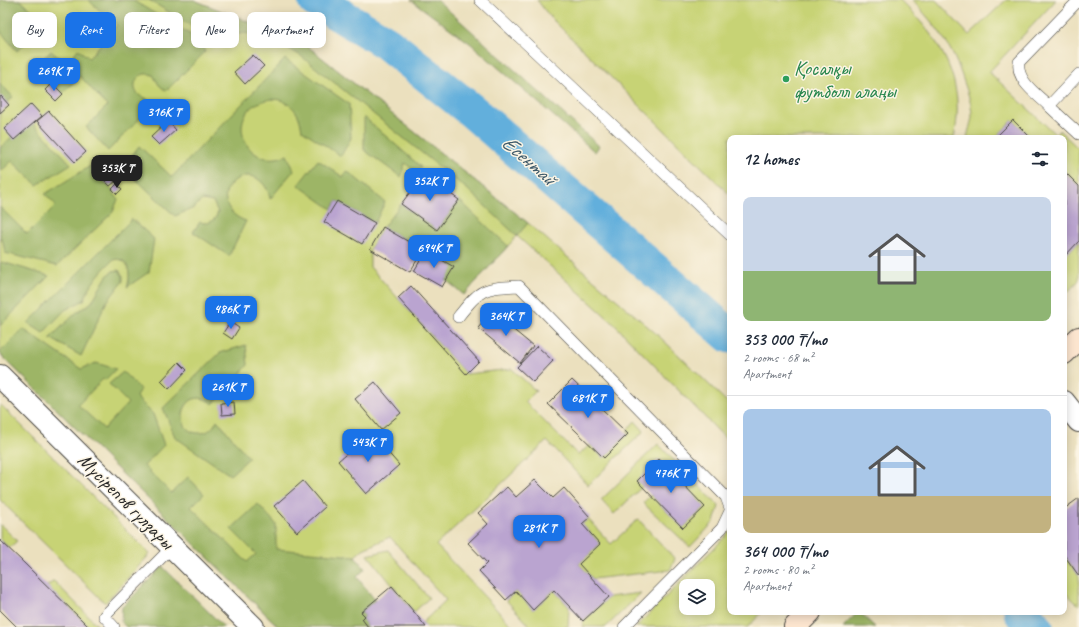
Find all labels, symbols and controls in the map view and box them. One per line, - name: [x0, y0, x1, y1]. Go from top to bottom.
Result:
- chip: Buy: [12, 12, 57, 48]
- chip: Rent: [65, 12, 116, 48]
- chip: Filters: [124, 12, 183, 48]
- chip: New: [191, 12, 239, 48]
- chip: Apartment: [247, 12, 326, 48]
- place label: Қосалқы футболл алаңы: [794, 56, 897, 104]
- pin: 269K ₸: [21, 58, 87, 92]
- text: 269K ₸: [37, 63, 71, 79]
- marker: Қосалқы футболл алаңы: [781, 74, 791, 84]
- pin: 316K ₸: [131, 99, 197, 133]
- text: 316K ₸: [147, 104, 181, 120]
- water label: Есентай: [497, 129, 565, 193]
- icon: filters: [1029, 148, 1051, 170]
- text: 12 homes: [743, 149, 799, 170]
- pin: 353K ₸: [84, 155, 150, 189]
- text: 353K ₸: [100, 160, 134, 176]
- pin: 352K ₸: [397, 168, 463, 202]
- text: 352K ₸: [413, 173, 447, 189]
- icon: home: [861, 223, 933, 295]
- pin: 694K ₸: [401, 235, 467, 269]
- text: 694K ₸: [417, 240, 451, 256]
- pin: 486K ₸: [198, 296, 264, 330]
- text: 486K ₸: [214, 301, 248, 317]
- pin: 364K ₸: [473, 303, 539, 337]
- text: 364K ₸: [489, 308, 523, 324]
- text: 353 000 ₸/mo: [743, 329, 827, 350]
- text: 2 rooms · 68 m²: [743, 350, 813, 366]
- text: Apartment: [743, 366, 791, 382]
- pin: 261K ₸: [195, 374, 261, 408]
- text: 261K ₸: [211, 379, 245, 395]
- pin: 681K ₸: [555, 385, 621, 419]
- text: 681K ₸: [571, 390, 605, 406]
- pin: 543K ₸: [335, 429, 401, 463]
- text: 543K ₸: [351, 434, 385, 450]
- icon: home: [861, 435, 933, 507]
- street label: Мүсірепов гүлзары: [73, 448, 180, 555]
- pin: 476K ₸: [638, 460, 704, 494]
- text: 476K ₸: [654, 465, 688, 481]
- pin: 281K ₸: [506, 515, 572, 549]
- text: 281K ₸: [522, 520, 556, 536]
- text: 364 000 ₸/mo: [743, 541, 828, 562]
- text: 2 rooms · 80 m²: [743, 562, 813, 578]
- text: Apartment: [743, 578, 791, 594]
- map controls: [679, 579, 715, 615]
- button: layers: [679, 579, 715, 615]

